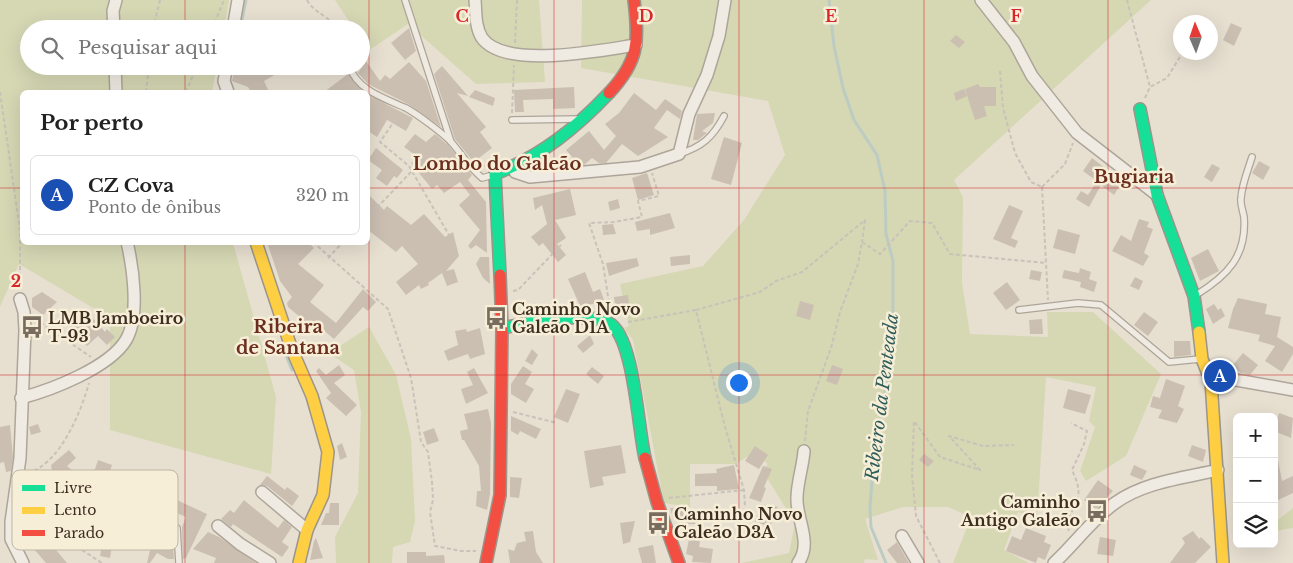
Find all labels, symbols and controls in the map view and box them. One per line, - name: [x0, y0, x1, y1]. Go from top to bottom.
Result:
- text: C: [455, 6, 469, 26]
- text: D: [639, 6, 653, 26]
- text: E: [825, 6, 837, 26]
- text: F: [1010, 6, 1022, 26]
- north arrow: [1173, 15, 1218, 60]
- search box: [20, 20, 370, 75]
- icon: search: [38, 34, 66, 62]
- text: Pesquisar aqui: [78, 36, 217, 59]
- text: Por perto: [40, 110, 143, 136]
- district label: Lombo do Galeão: [413, 153, 581, 175]
- district label: Bugiaria: [1094, 166, 1175, 188]
- text: CZ Cova: [88, 174, 174, 197]
- text: A: [51, 185, 63, 205]
- text: 320 m: [296, 185, 349, 205]
- text: Ponto de ônibus: [88, 197, 221, 217]
- text: 2: [11, 271, 21, 291]
- place label: Caminho Novo Galeão D1A: [512, 299, 641, 337]
- bus stop icon: Caminho Novo Galeão D1A: [483, 305, 509, 331]
- place label: LMB Jamboeiro T-93: [48, 308, 183, 346]
- water label: Ribeiro da Penteada: [861, 312, 903, 483]
- bus stop icon: LMB Jamboeiro T-93: [19, 314, 45, 340]
- district label: Ribeira de Santana: [236, 316, 341, 359]
- pin: A: [1204, 357, 1236, 395]
- your location: [726, 370, 752, 396]
- map controls: [1233, 413, 1278, 548]
- button: +: [1233, 413, 1278, 458]
- button: −: [1233, 458, 1278, 503]
- legend: [12, 470, 178, 550]
- text: Livre: [54, 479, 92, 497]
- place label: Caminho Antigo Galeão: [960, 492, 1080, 530]
- bus stop icon: Caminho Antigo Galeão: [1084, 498, 1110, 524]
- text: Lento: [54, 501, 96, 519]
- button: layers: [1233, 503, 1278, 548]
- place label: Caminho Novo Galeão D3A: [674, 504, 803, 542]
- bus stop icon: Caminho Novo Galeão D3A: [645, 510, 671, 536]
- text: Parado: [54, 524, 104, 542]

